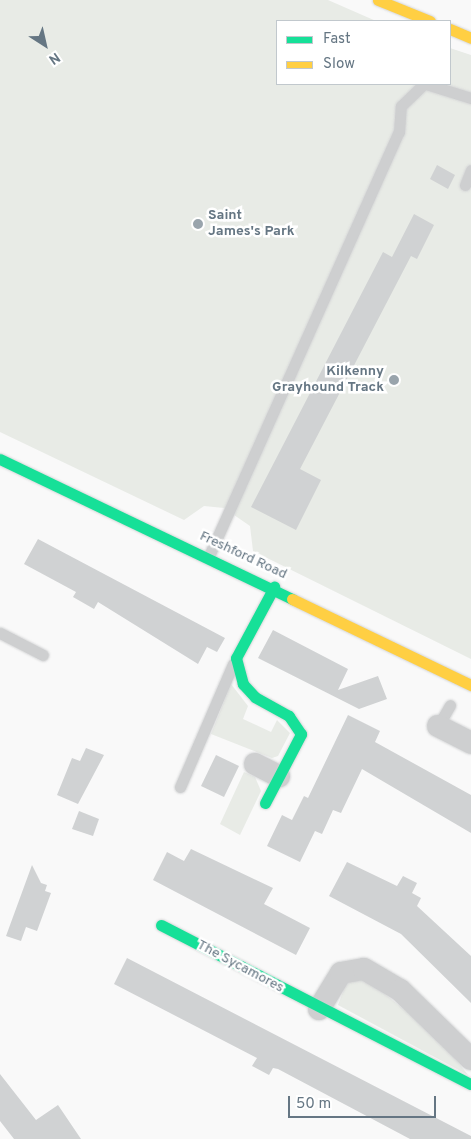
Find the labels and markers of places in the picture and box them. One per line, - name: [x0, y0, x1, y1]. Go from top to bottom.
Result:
- place label: Saint James's Park: [208, 208, 294, 240]
- marker: Saint James's Park: [192, 218, 204, 230]
- place label: Kilkenny Grayhound Track: [272, 364, 384, 397]
- marker: Kilkenny Grayhound Track: [388, 374, 400, 386]

